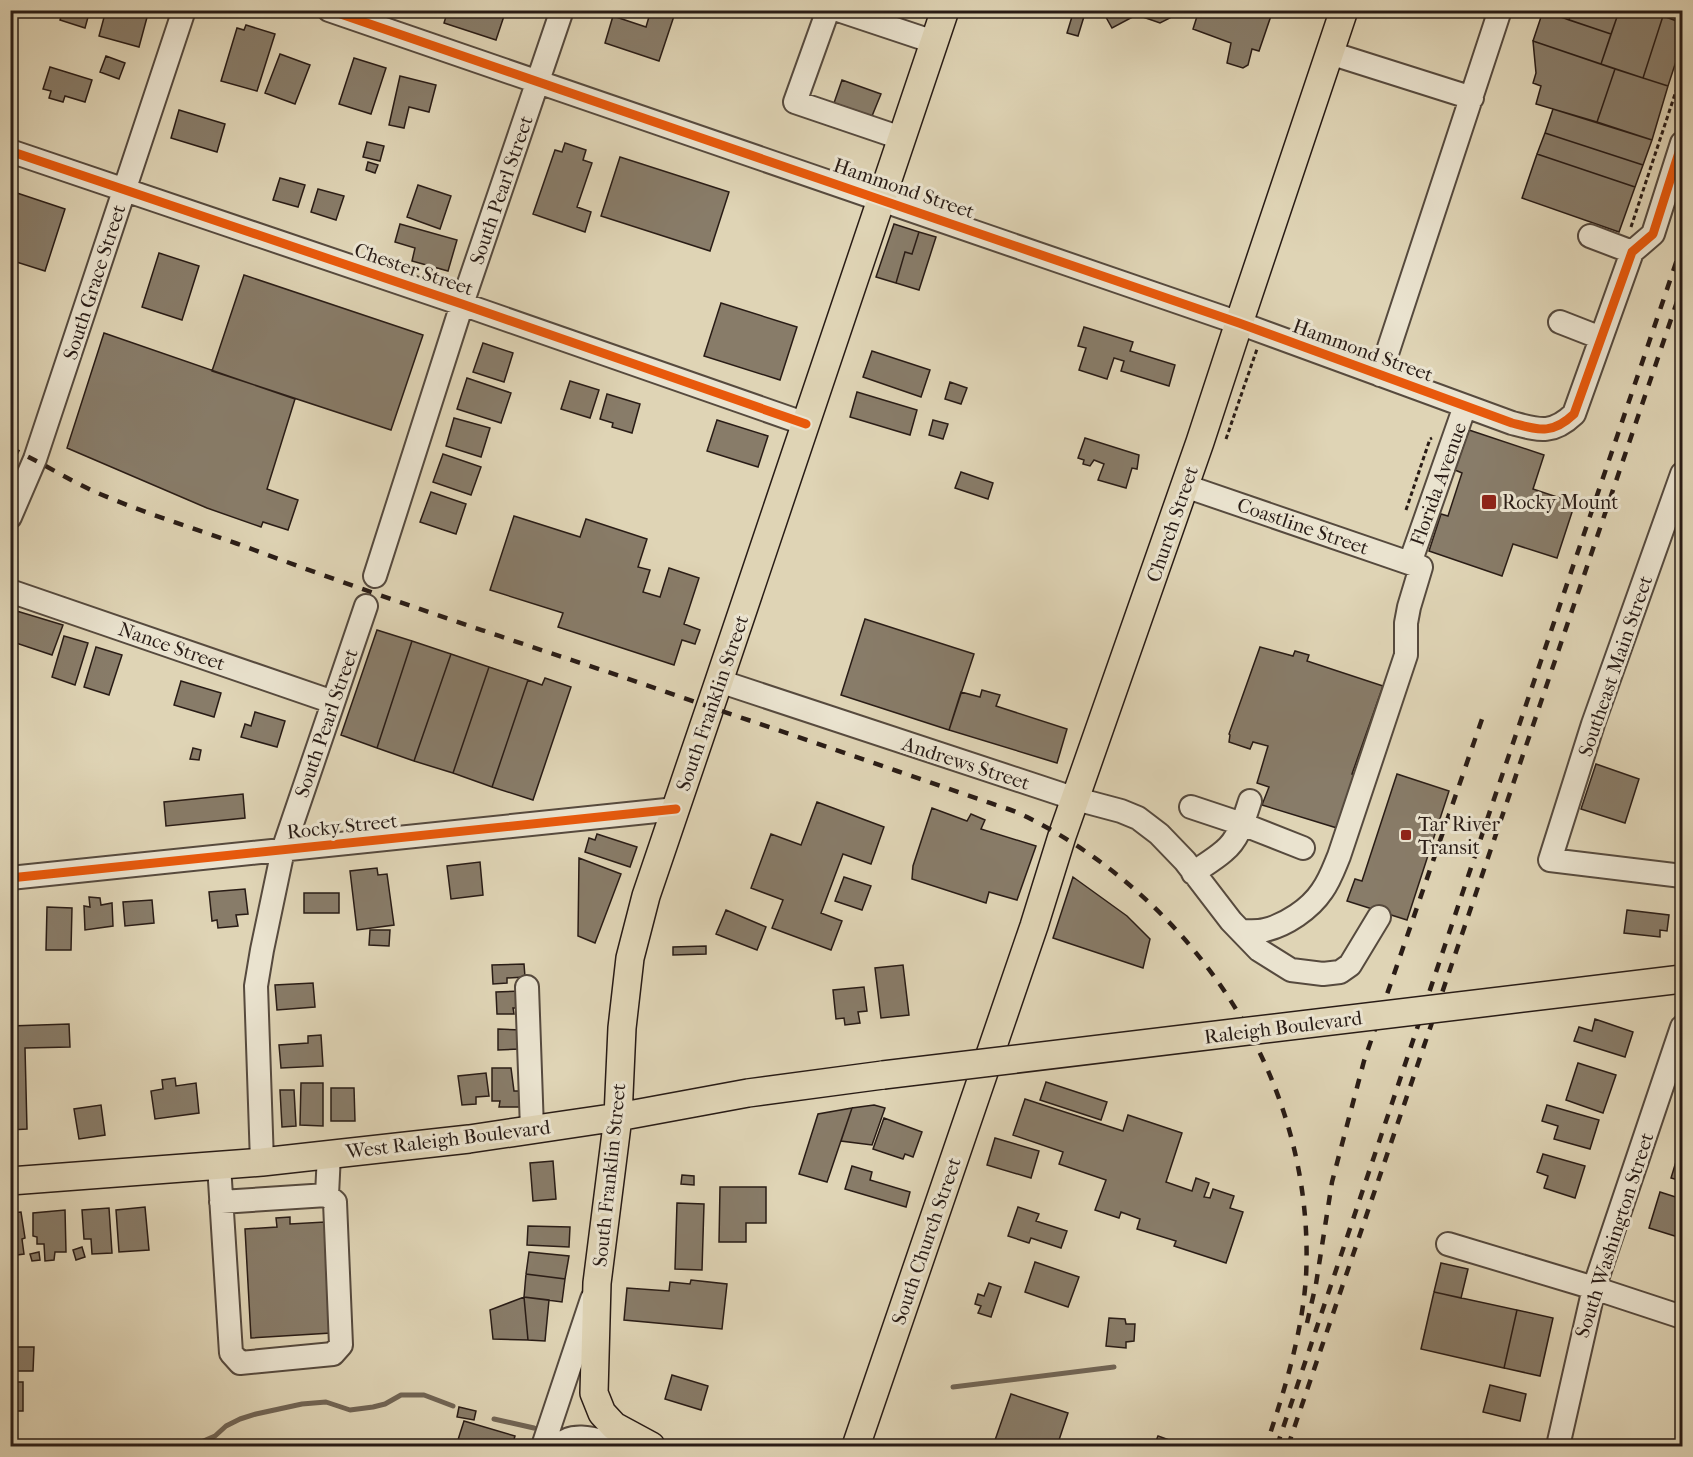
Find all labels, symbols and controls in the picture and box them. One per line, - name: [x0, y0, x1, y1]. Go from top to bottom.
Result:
- street label: South Pearl Street: [465, 113, 538, 268]
- street label: Hammond Street: [830, 154, 977, 223]
- street label: South Grace Street: [59, 202, 130, 363]
- street label: Chester Street: [351, 238, 476, 301]
- street label: Hammond Street: [1289, 314, 1436, 387]
- street label: Florida Avenue: [1406, 419, 1471, 549]
- street label: Church Street: [1142, 463, 1203, 585]
- place label: Rocky Mount: [1502, 491, 1618, 514]
- street label: Coastline Street: [1234, 493, 1371, 560]
- marker: Rocky Mount: [1480, 493, 1498, 511]
- street label: Southeast Main Street: [1574, 573, 1657, 760]
- street label: South Franklin Street: [672, 612, 753, 794]
- street label: Nance Street: [115, 617, 228, 675]
- street label: South Pearl Street: [290, 646, 363, 801]
- street label: Andrews Street: [898, 732, 1033, 795]
- street label: Rocky Street: [286, 809, 399, 844]
- place label: Tar River Transit: [1418, 813, 1500, 859]
- marker: Tar River Transit: [1399, 828, 1413, 842]
- street label: Raleigh Boulevard: [1203, 1006, 1364, 1049]
- street label: South Franklin Street: [588, 1082, 631, 1268]
- street label: West Raleigh Boulevard: [343, 1115, 553, 1164]
- street label: South Washington Street: [1570, 1130, 1659, 1341]
- street label: South Church Street: [887, 1154, 966, 1328]

